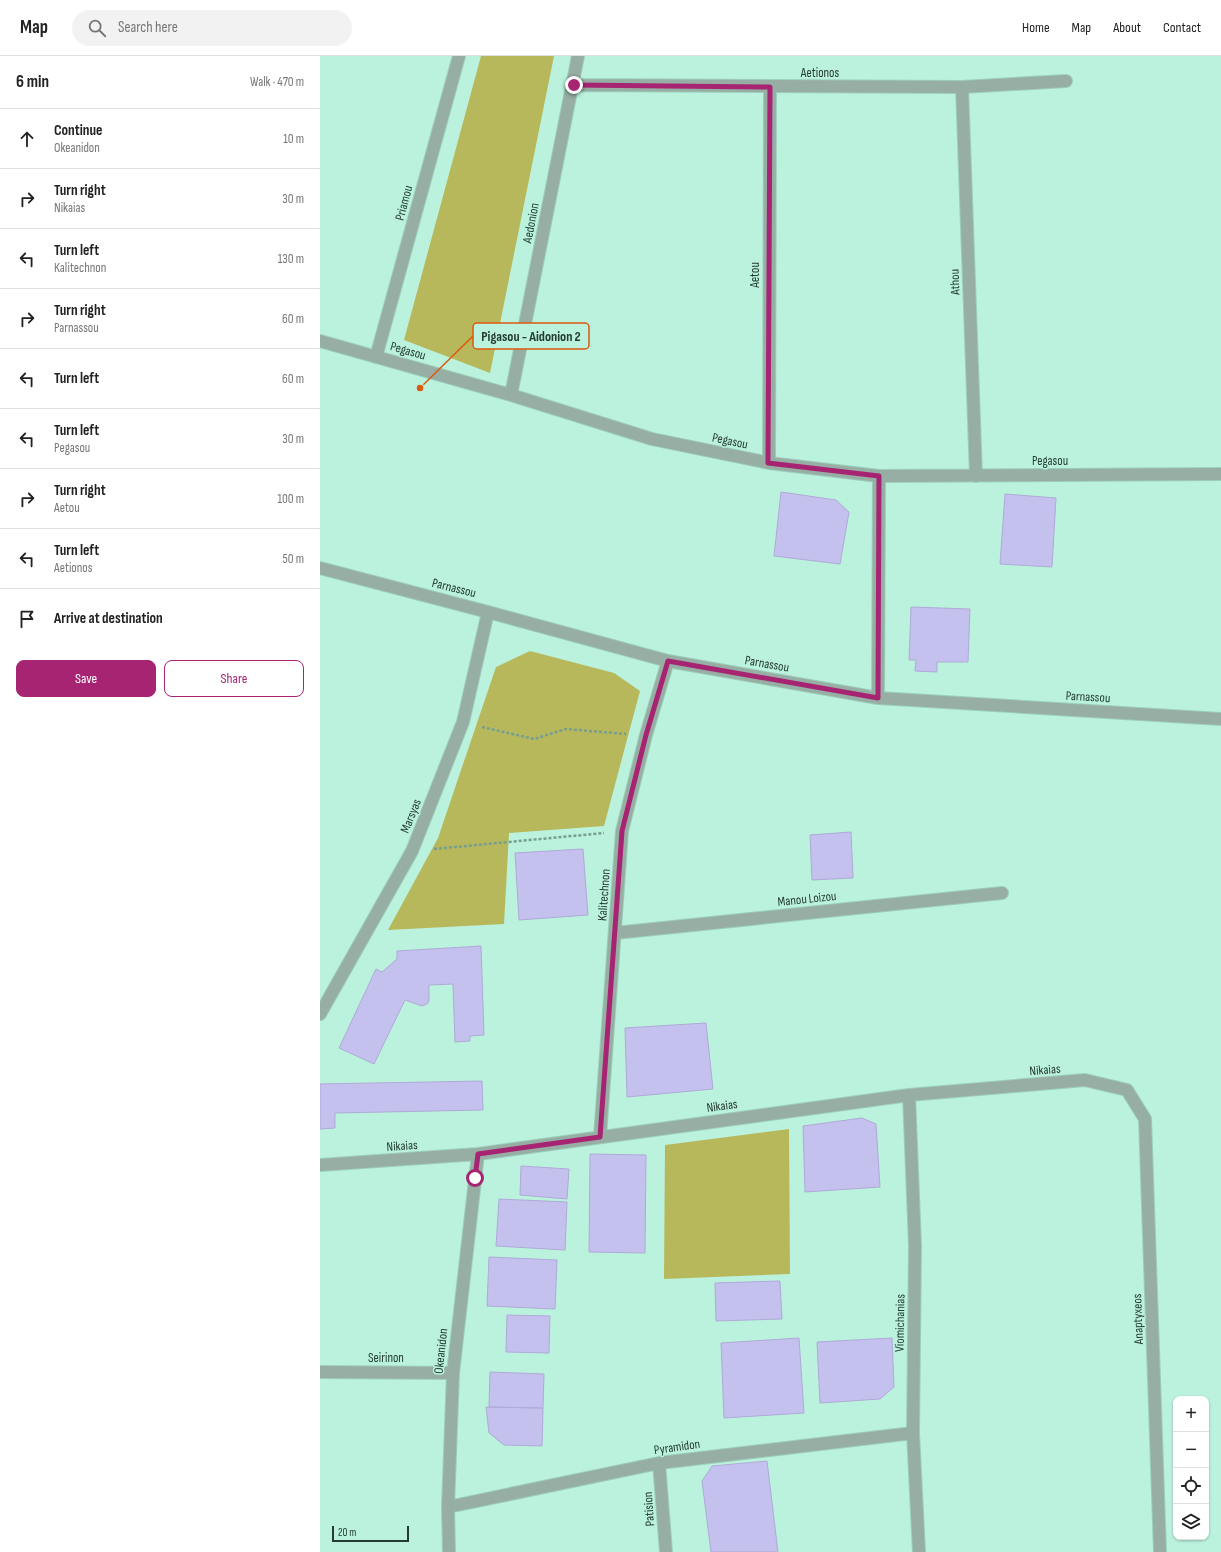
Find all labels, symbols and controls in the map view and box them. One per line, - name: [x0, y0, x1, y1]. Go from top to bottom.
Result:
- search box: [72, 10, 352, 46]
- text: Map: [20, 16, 48, 39]
- icon: search: [86, 17, 108, 39]
- text: Search here: [118, 18, 178, 37]
- text: Home: [1022, 19, 1050, 36]
- text: Map: [1072, 19, 1091, 36]
- text: About: [1113, 19, 1141, 36]
- text: Contact: [1163, 19, 1201, 36]
- street label: Aetionos: [800, 65, 839, 81]
- text: 6 min: [16, 72, 49, 92]
- text: Walk · 470 m: [250, 74, 304, 90]
- route end: [565, 76, 583, 94]
- text: Continue: [54, 121, 103, 140]
- icon: ahead: [16, 128, 38, 150]
- text: 10 m: [283, 131, 304, 147]
- text: Okeanidon: [54, 140, 100, 156]
- text: Turn right: [54, 181, 106, 200]
- street label: Priamou: [392, 184, 416, 222]
- icon: right: [16, 188, 38, 210]
- text: 30 m: [282, 191, 304, 207]
- text: Nikaias: [54, 200, 85, 216]
- street label: Aedonion: [519, 201, 543, 246]
- text: Turn left: [54, 241, 99, 260]
- icon: left: [16, 248, 38, 270]
- text: 130 m: [278, 251, 304, 267]
- text: Kalitechnon: [54, 260, 106, 276]
- street label: Aetou: [747, 262, 763, 289]
- street label: Athou: [947, 269, 963, 296]
- text: Turn right: [54, 301, 106, 320]
- icon: right: [16, 308, 38, 330]
- text: 60 m: [282, 311, 304, 327]
- text: Parnassou: [54, 320, 99, 336]
- callout: Pigasou - Aidonion 2: [473, 323, 589, 349]
- text: Pigasou - Aidonion 2: [481, 328, 581, 345]
- street label: Pegasou: [388, 338, 428, 364]
- icon: left: [16, 368, 38, 390]
- text: Turn left: [54, 369, 99, 388]
- text: 60 m: [282, 371, 304, 387]
- text: Turn left: [54, 421, 99, 440]
- icon: left: [16, 428, 38, 450]
- street label: Pegasou: [711, 429, 749, 453]
- text: 30 m: [282, 431, 304, 447]
- text: Pegasou: [54, 440, 90, 456]
- street label: Pegasou: [1032, 453, 1068, 469]
- text: Turn right: [54, 481, 106, 500]
- icon: right: [16, 488, 38, 510]
- text: 100 m: [277, 491, 304, 507]
- text: Aetou: [54, 500, 80, 516]
- text: Turn left: [54, 541, 99, 560]
- icon: left: [16, 548, 38, 570]
- text: 50 m: [283, 551, 304, 567]
- text: Aetionos: [54, 560, 92, 576]
- street label: Parnassou: [430, 575, 478, 601]
- icon: arrive: [16, 608, 38, 630]
- text: Arrive at destination: [54, 609, 163, 628]
- street label: Parnassou: [744, 652, 790, 676]
- button: Save: [16, 660, 156, 697]
- button: Share: [164, 660, 304, 697]
- street label: Parnassou: [1065, 688, 1111, 706]
- street label: Marsyas: [397, 796, 425, 835]
- street label: Kalitechnon: [594, 868, 614, 922]
- street label: Manou Loizou: [777, 888, 837, 910]
- street label: Nikaias: [1029, 1061, 1062, 1079]
- street label: Nikaias: [705, 1096, 739, 1116]
- street label: Nikaias: [386, 1137, 418, 1155]
- route start: [466, 1169, 484, 1187]
- street label: Anaptyxeos: [1129, 1293, 1147, 1346]
- street label: Viomichanias: [891, 1294, 909, 1352]
- street label: Okeanidon: [431, 1327, 451, 1375]
- street label: Seirinon: [368, 1350, 404, 1366]
- map controls: [1173, 1396, 1209, 1540]
- button: +: [1173, 1396, 1209, 1432]
- button: −: [1173, 1432, 1209, 1468]
- street label: Pyramidon: [653, 1436, 701, 1458]
- button: locate: [1173, 1468, 1209, 1504]
- street label: Patision: [640, 1491, 658, 1527]
- button: layers: [1173, 1504, 1209, 1540]
- scale bar: [332, 1524, 409, 1543]
- text: 20 m: [338, 1526, 356, 1539]

